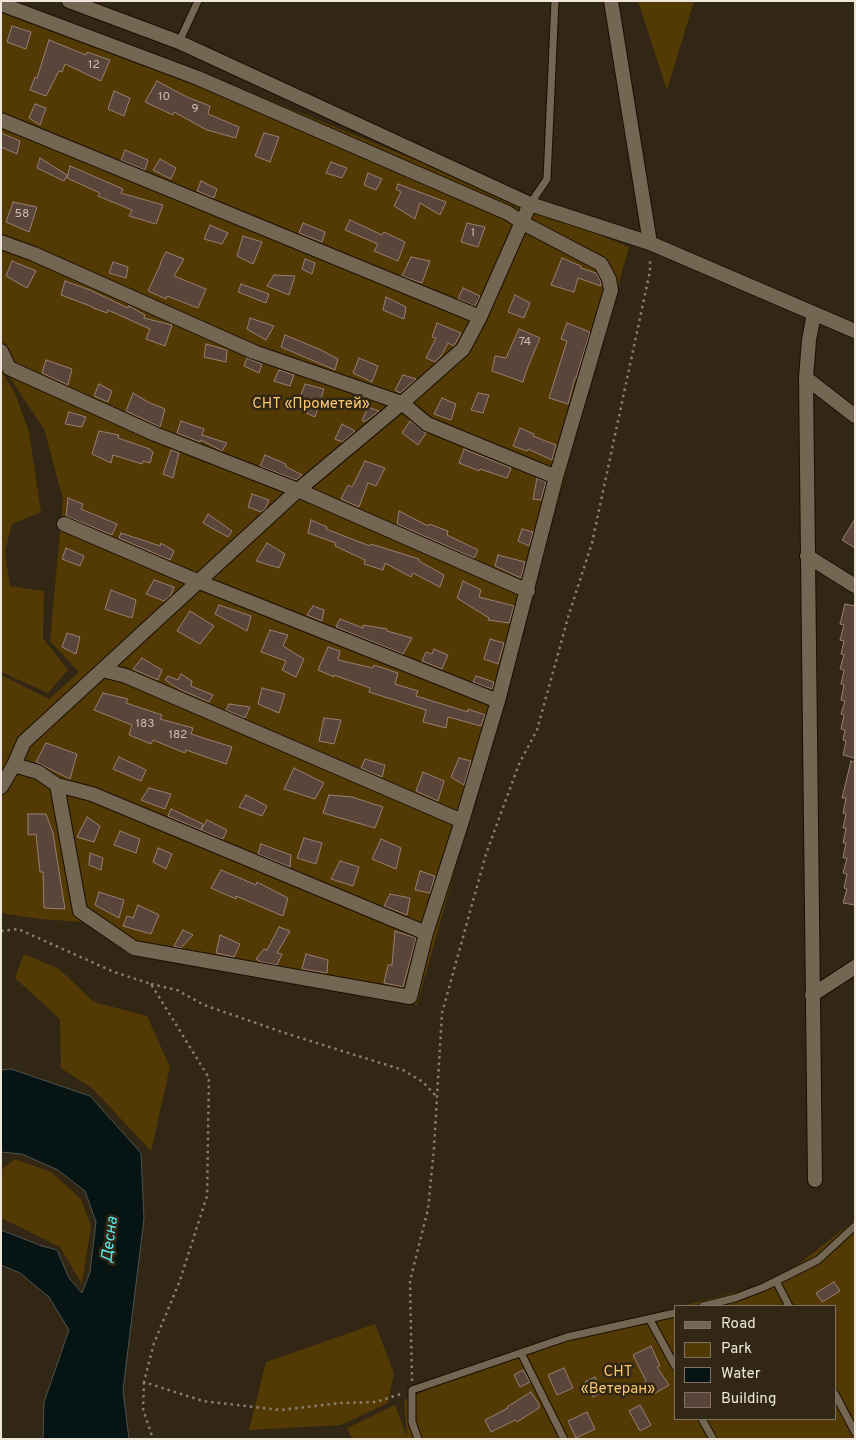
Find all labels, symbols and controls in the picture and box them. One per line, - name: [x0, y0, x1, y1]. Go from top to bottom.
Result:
- house number: 12: [88, 59, 100, 73]
- house number: 10: [158, 91, 170, 105]
- house number: 9: [191, 103, 199, 117]
- house number: 58: [15, 208, 29, 222]
- house number: 1: [471, 227, 475, 241]
- house number: 74: [519, 336, 531, 350]
- park label: СНТ «Прометей»: [252, 396, 370, 414]
- house number: 183: [135, 718, 155, 732]
- house number: 182: [169, 729, 187, 743]
- water label: Десна: [99, 1216, 123, 1264]
- legend: [674, 1305, 836, 1420]
- text: Road: [721, 1315, 756, 1334]
- text: Park: [721, 1340, 752, 1359]
- park label: СНТ «Ветеран»: [581, 1364, 655, 1399]
- text: Water: [721, 1365, 760, 1384]
- text: Building: [721, 1390, 776, 1409]

